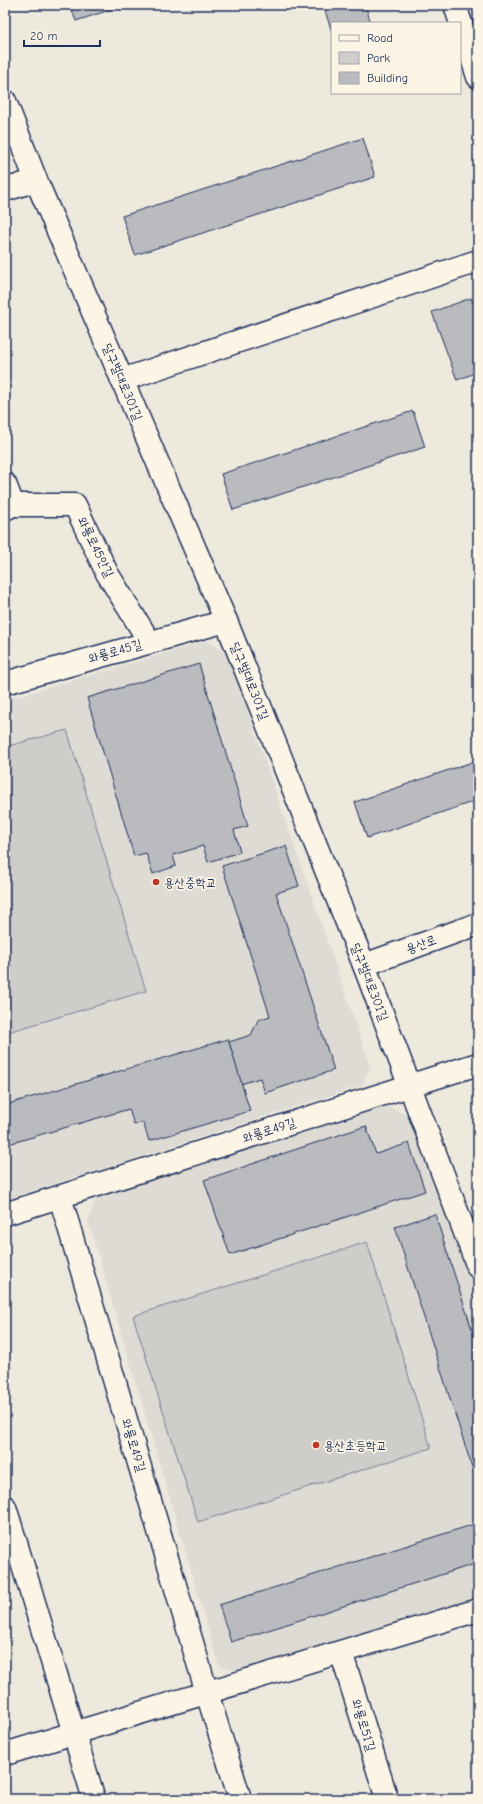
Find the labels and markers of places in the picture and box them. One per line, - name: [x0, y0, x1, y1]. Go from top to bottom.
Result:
- place label: 용산중학교: [164, 875, 216, 890]
- marker: 용산중학교: [151, 877, 161, 887]
- place label: 용산초등학교: [324, 1438, 387, 1453]
- marker: 용산초등학교: [311, 1440, 321, 1450]

